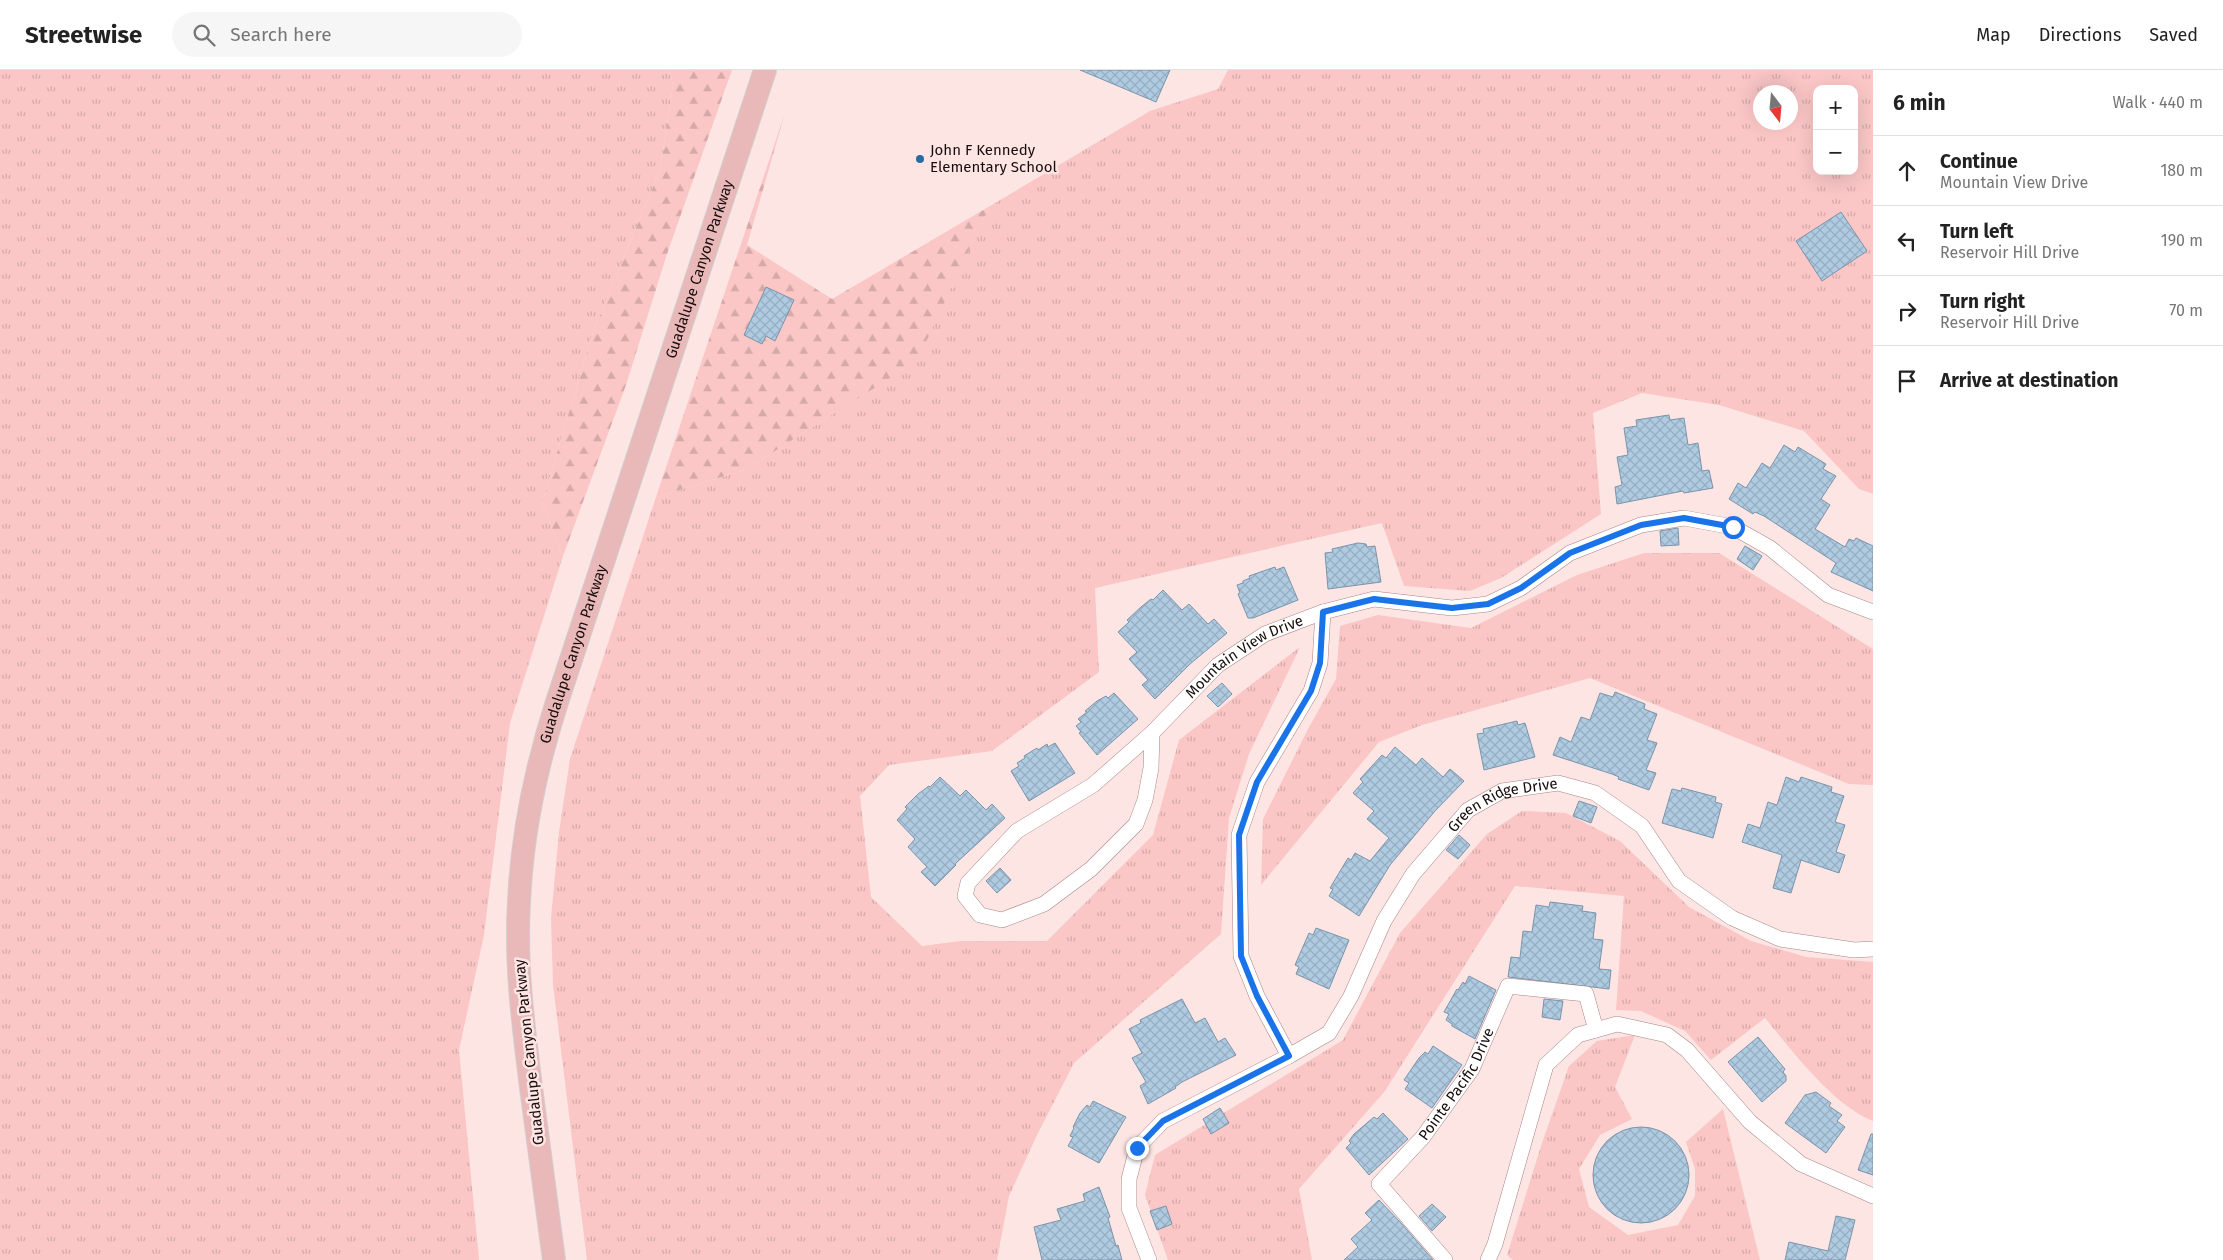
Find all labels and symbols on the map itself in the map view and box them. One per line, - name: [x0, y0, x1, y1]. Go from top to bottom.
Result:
- north arrow: [1753, 85, 1798, 130]
- place label: John F Kennedy Elementary School: [930, 141, 1058, 176]
- marker: John F Kennedy Elementary School: [914, 153, 926, 165]
- street label: Guadalupe Canyon Parkway: [662, 177, 737, 361]
- route start: [1722, 516, 1745, 539]
- street label: Guadalupe Canyon Parkway: [536, 562, 611, 746]
- street label: Mountain View Drive: [1182, 611, 1306, 702]
- street label: Green Ridge Drive: [1444, 774, 1559, 836]
- street label: Guadalupe Canyon Parkway: [510, 958, 548, 1146]
- street label: Pointe Pacific Drive: [1415, 1025, 1498, 1144]
- route end: [1126, 1137, 1149, 1160]

